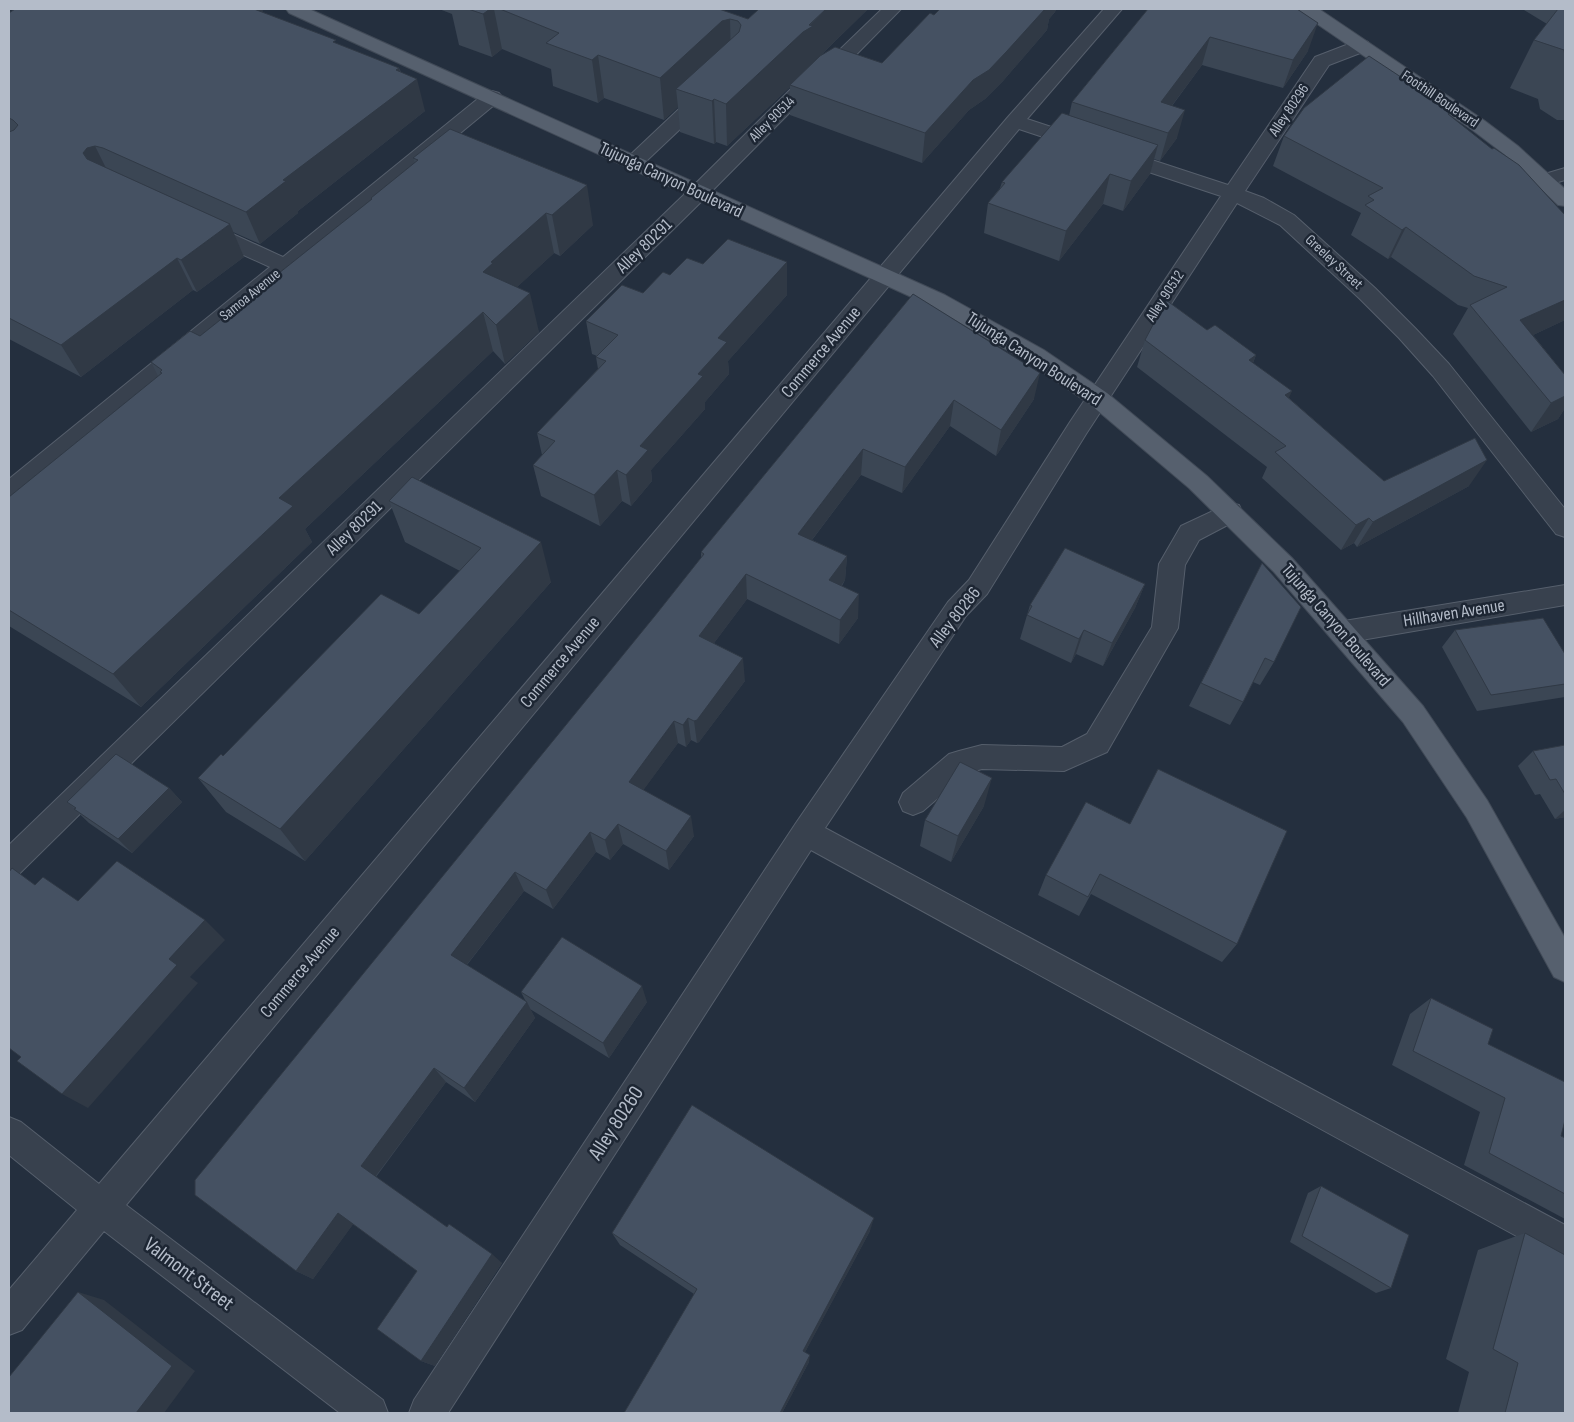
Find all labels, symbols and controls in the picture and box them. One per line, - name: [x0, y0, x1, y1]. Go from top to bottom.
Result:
- street label: Foothill Boulevard: [1398, 66, 1482, 132]
- street label: Alley 80296: [1264, 80, 1313, 141]
- street label: Alley 90514: [744, 92, 799, 147]
- street label: Tujunga Canyon Boulevard: [596, 138, 746, 222]
- street label: Alley 80291: [611, 214, 677, 278]
- street label: Greeley Street: [1301, 230, 1367, 294]
- street label: Samoa Avenue: [216, 265, 284, 325]
- street label: Alley 90512: [1141, 267, 1189, 326]
- street label: Commerce Avenue: [777, 302, 865, 402]
- street label: Tujunga Canyon Boulevard: [963, 308, 1105, 410]
- street label: Alley 80291: [321, 496, 387, 560]
- street label: Tujunga Canyon Boulevard: [1277, 559, 1395, 691]
- street label: Alley 80286: [924, 583, 985, 652]
- street label: Hillhaven Avenue: [1402, 595, 1506, 631]
- street label: Commerce Avenue: [516, 612, 604, 712]
- street label: Commerce Avenue: [256, 922, 344, 1022]
- street label: Alley 80260: [582, 1082, 649, 1165]
- street label: Valmont Street: [139, 1232, 239, 1316]

